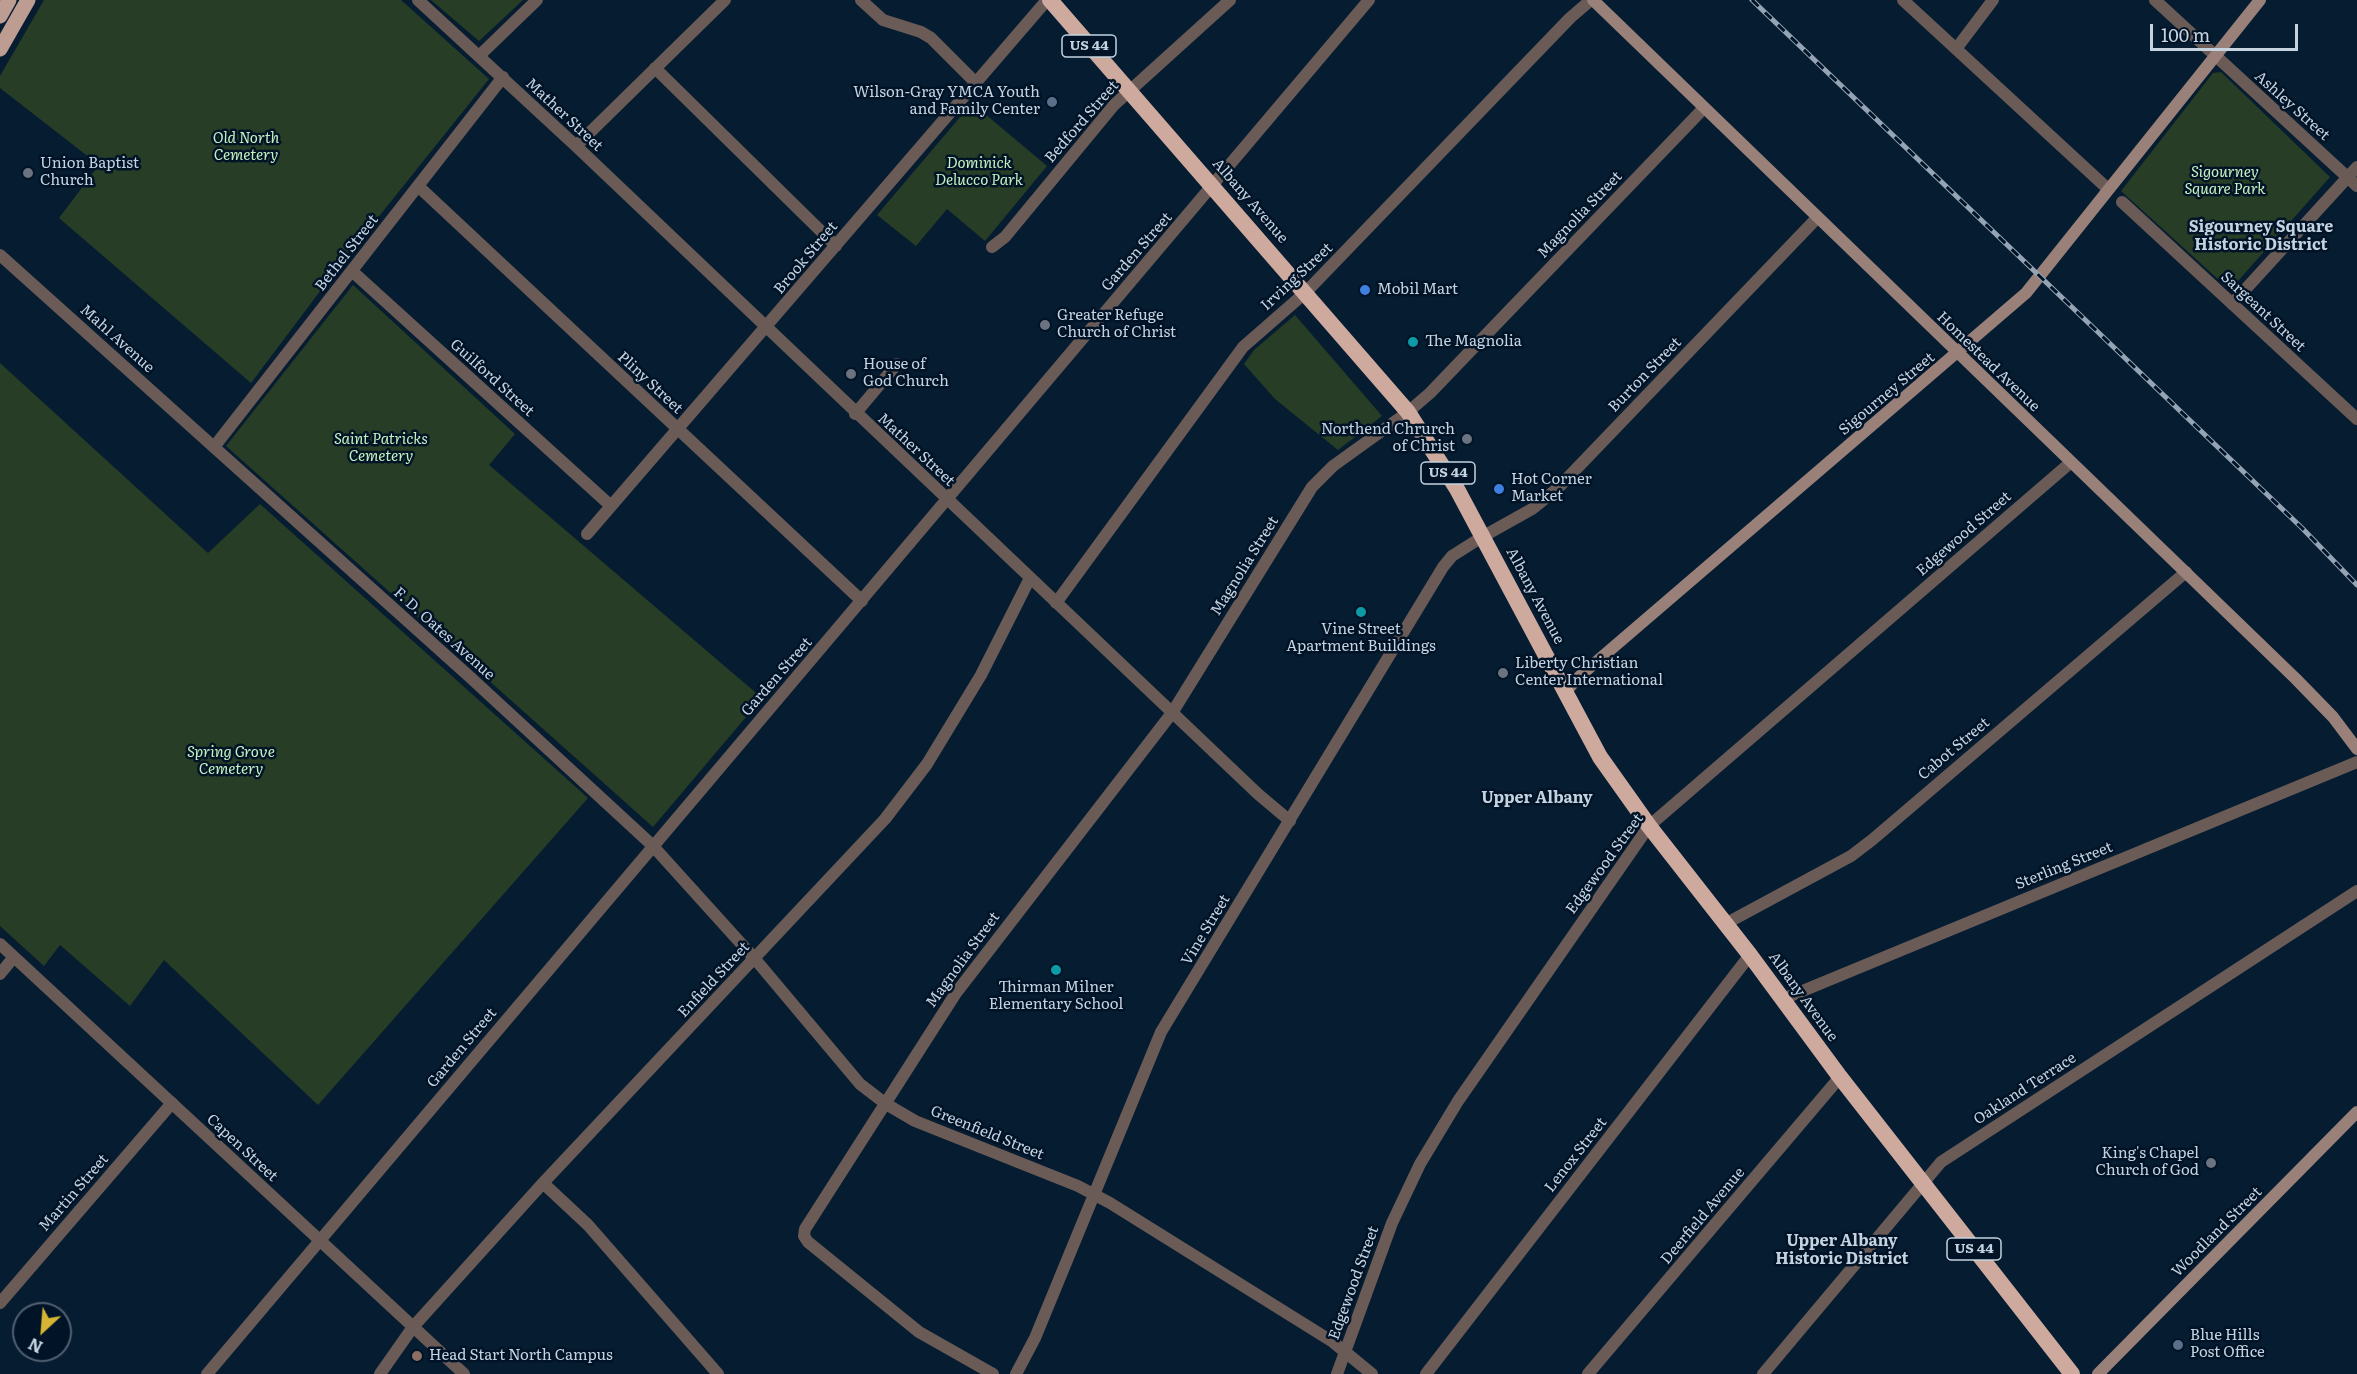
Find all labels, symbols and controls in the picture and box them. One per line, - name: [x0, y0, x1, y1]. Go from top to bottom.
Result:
- scale bar: [2153, 12, 2302, 50]
- text: 100 m: [2161, 21, 2210, 48]
- road number: US 44: [1062, 35, 1116, 57]
- street label: Ashley Street: [2251, 68, 2333, 144]
- street label: Mather Street: [522, 75, 606, 155]
- street label: Bedford Street: [1041, 77, 1123, 167]
- place label: Wilson-Gray YMCA Youth and Family Center: [853, 84, 1040, 119]
- marker: Wilson-Gray YMCA Youth and Family Center: [1045, 95, 1059, 109]
- park label: Old North Cemetery: [213, 130, 279, 165]
- place label: Union Baptist Church: [40, 155, 139, 190]
- park label: Dominick Delucco Park: [935, 155, 1023, 190]
- street label: Albany Avenue: [1208, 155, 1292, 247]
- park label: Sigourney Square Park: [2185, 164, 2265, 199]
- marker: Union Baptist Church: [21, 166, 35, 180]
- street label: Magnolia Street: [1534, 168, 1626, 262]
- street label: Garden Street: [1098, 209, 1176, 295]
- street label: Bethel Street: [312, 211, 382, 295]
- district label: Sigourney Square Historic District: [2189, 217, 2333, 255]
- street label: Brook Street: [770, 218, 842, 298]
- street label: Irving Street: [1257, 239, 1337, 315]
- street label: Sargeant Street: [2217, 268, 2309, 356]
- place label: Mobil Mart: [1377, 281, 1458, 299]
- marker: Mobil Mart: [1358, 283, 1372, 297]
- street label: Mahl Avenue: [76, 301, 158, 377]
- place label: Greater Refuge Church of Christ: [1057, 307, 1176, 342]
- street label: Homestead Avenue: [1933, 308, 2043, 416]
- marker: Greater Refuge Church of Christ: [1038, 318, 1052, 332]
- place label: The Magnolia: [1425, 333, 1522, 351]
- street label: Burton Street: [1605, 334, 1685, 416]
- street label: Guilford Street: [446, 335, 538, 421]
- marker: The Magnolia: [1406, 335, 1420, 349]
- street label: Pliny Street: [614, 348, 686, 418]
- street label: Sigourney Street: [1836, 349, 1938, 439]
- place label: House of God Church: [863, 356, 949, 391]
- marker: House of God Church: [844, 367, 858, 381]
- street label: Mather Street: [874, 410, 958, 490]
- place label: Northend Chrurch of Christ: [1321, 421, 1455, 456]
- park label: Saint Patricks Cemetery: [334, 431, 428, 466]
- marker: Northend Chrurch of Christ: [1460, 432, 1474, 446]
- road number: US 44: [1421, 462, 1475, 484]
- place label: Hot Corner Market: [1511, 471, 1592, 506]
- marker: Hot Corner Market: [1492, 482, 1506, 496]
- street label: Edgewood Street: [1913, 488, 2015, 580]
- street label: Magnolia Street: [1207, 513, 1283, 619]
- street label: Albany Avenue: [1502, 545, 1568, 647]
- street label: F. D. Oates Avenue: [390, 584, 498, 684]
- marker: Vine Street Apartment Buildings: [1354, 605, 1368, 619]
- place label: Vine Street Apartment Buildings: [1286, 621, 1436, 656]
- street label: Garden Street: [738, 634, 816, 720]
- place label: Liberty Christian Center International: [1515, 655, 1663, 690]
- marker: Liberty Christian Center International: [1496, 666, 1510, 680]
- street label: Cabot Street: [1915, 714, 1993, 784]
- park label: Spring Grove Cemetery: [187, 744, 275, 779]
- district label: Upper Albany: [1481, 788, 1593, 808]
- street label: Edgewood Street: [1563, 810, 1647, 918]
- street label: Sterling Street: [2013, 838, 2115, 894]
- street label: Vine Street: [1178, 891, 1234, 969]
- street label: Magnolia Street: [922, 909, 1004, 1011]
- street label: Enfield Street: [674, 939, 754, 1021]
- street label: Albany Avenue: [1764, 949, 1842, 1045]
- marker: Thirman Milner Elementary School: [1049, 963, 1063, 977]
- place label: Thirman Milner Elementary School: [989, 979, 1123, 1014]
- street label: Garden Street: [423, 1004, 501, 1092]
- street label: Oakland Terrace: [1970, 1049, 2080, 1129]
- street label: Greenfield Street: [928, 1102, 1046, 1164]
- street label: Capen Street: [203, 1110, 281, 1186]
- street label: Lenox Street: [1541, 1114, 1611, 1196]
- place label: King's Chapel Church of God: [2096, 1145, 2199, 1180]
- street label: Martin Street: [35, 1151, 113, 1235]
- marker: King's Chapel Church of God: [2204, 1156, 2218, 1170]
- street label: Deerfield Avenue: [1657, 1164, 1749, 1268]
- street label: Woodland Street: [2168, 1183, 2266, 1281]
- street label: Edgewood Street: [1325, 1224, 1383, 1342]
- district label: Upper Albany Historic District: [1775, 1231, 1909, 1269]
- road number: US 44: [1947, 1238, 2001, 1260]
- north arrow: [12, 1302, 72, 1362]
- place label: Blue Hills Post Office: [2190, 1327, 2265, 1362]
- text: N: [24, 1333, 46, 1360]
- marker: Blue Hills Post Office: [2171, 1338, 2185, 1352]
- place label: Head Start North Campus: [429, 1347, 613, 1365]
- marker: Head Start North Campus: [410, 1349, 424, 1363]

